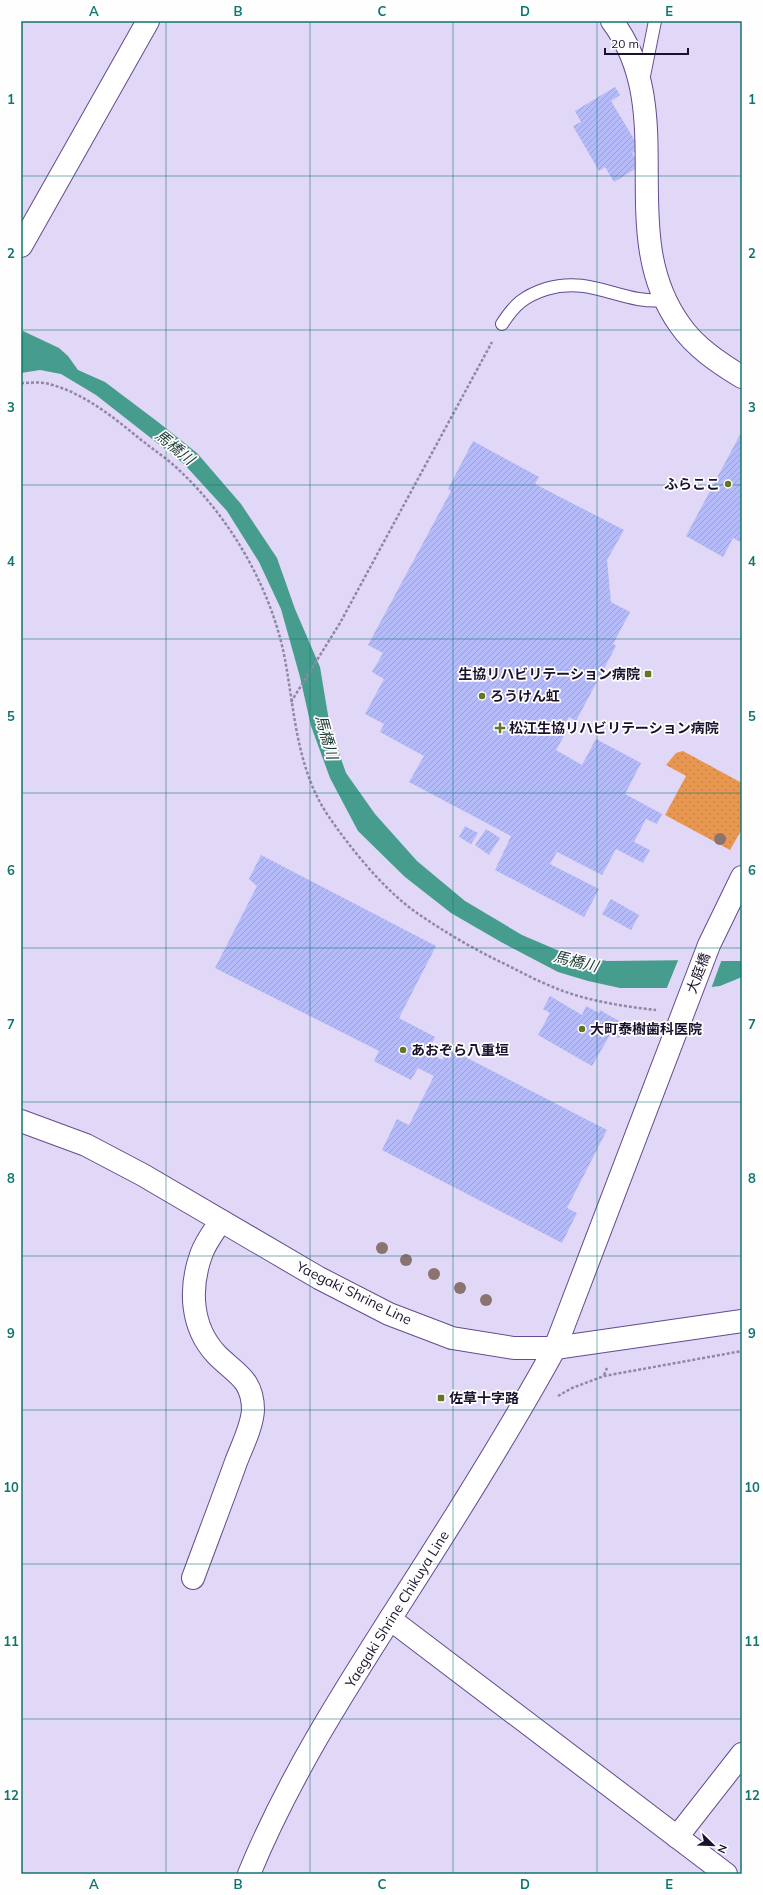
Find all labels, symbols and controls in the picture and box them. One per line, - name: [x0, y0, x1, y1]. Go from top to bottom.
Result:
- text: A: [89, 3, 99, 19]
- text: B: [234, 3, 243, 19]
- text: C: [378, 3, 387, 19]
- text: D: [520, 3, 530, 19]
- text: E: [665, 3, 673, 19]
- scale bar: [605, 30, 688, 56]
- text: 20 m: [611, 36, 639, 51]
- text: 1: [7, 91, 15, 107]
- text: 1: [748, 91, 756, 107]
- text: 2: [7, 245, 15, 261]
- text: 2: [748, 245, 756, 261]
- text: 3: [7, 399, 15, 415]
- text: 3: [748, 399, 756, 415]
- water label: 馬橋川: [152, 425, 200, 470]
- place label: ふらここ: [664, 475, 720, 493]
- marker: ふらここ: [723, 479, 733, 489]
- text: 4: [7, 553, 15, 569]
- text: 4: [748, 553, 756, 569]
- place label: 生協リハビリテーション病院: [458, 665, 640, 683]
- marker: 生協リハビリテーション病院: [643, 669, 653, 679]
- place label: ろうけん虹: [490, 687, 560, 705]
- marker: ろうけん虹: [477, 691, 487, 701]
- text: 5: [7, 708, 15, 724]
- text: 5: [748, 708, 756, 724]
- water label: 馬橋川: [312, 713, 343, 763]
- place label: 松江生協リハビリテーション病院: [509, 719, 719, 737]
- marker: 松江生協リハビリテーション病院: [494, 722, 506, 734]
- text: 6: [7, 862, 15, 878]
- text: 6: [748, 862, 756, 878]
- water label: 馬橋川: [552, 946, 602, 976]
- street label: 大庭橋: [682, 950, 714, 996]
- text: 7: [7, 1016, 15, 1032]
- text: 7: [748, 1016, 756, 1032]
- place label: 大町泰樹歯科医院: [590, 1020, 702, 1038]
- marker: 大町泰樹歯科医院: [577, 1024, 587, 1034]
- place label: あおぞら八重垣: [411, 1041, 509, 1059]
- marker: あおぞら八重垣: [398, 1045, 408, 1055]
- text: 8: [7, 1170, 15, 1186]
- text: 8: [748, 1170, 756, 1186]
- street label: Yaegaki Shrine Line: [292, 1257, 415, 1329]
- text: 9: [7, 1325, 15, 1341]
- text: 9: [748, 1325, 756, 1341]
- place label: 佐草十字路: [449, 1389, 519, 1407]
- marker: 佐草十字路: [436, 1393, 446, 1403]
- text: 10: [3, 1479, 19, 1495]
- text: 10: [744, 1479, 760, 1495]
- street label: Yaegaki Shrine Chikuya Line: [341, 1527, 453, 1692]
- text: 11: [3, 1633, 19, 1649]
- text: 11: [744, 1633, 760, 1649]
- text: 12: [3, 1787, 19, 1803]
- text: 12: [744, 1787, 760, 1803]
- north arrow: [693, 1825, 733, 1865]
- text: N: [714, 1842, 730, 1855]
- text: A: [89, 1876, 99, 1892]
- text: B: [234, 1876, 243, 1892]
- text: C: [378, 1876, 387, 1892]
- text: D: [520, 1876, 530, 1892]
- text: E: [665, 1876, 673, 1892]

